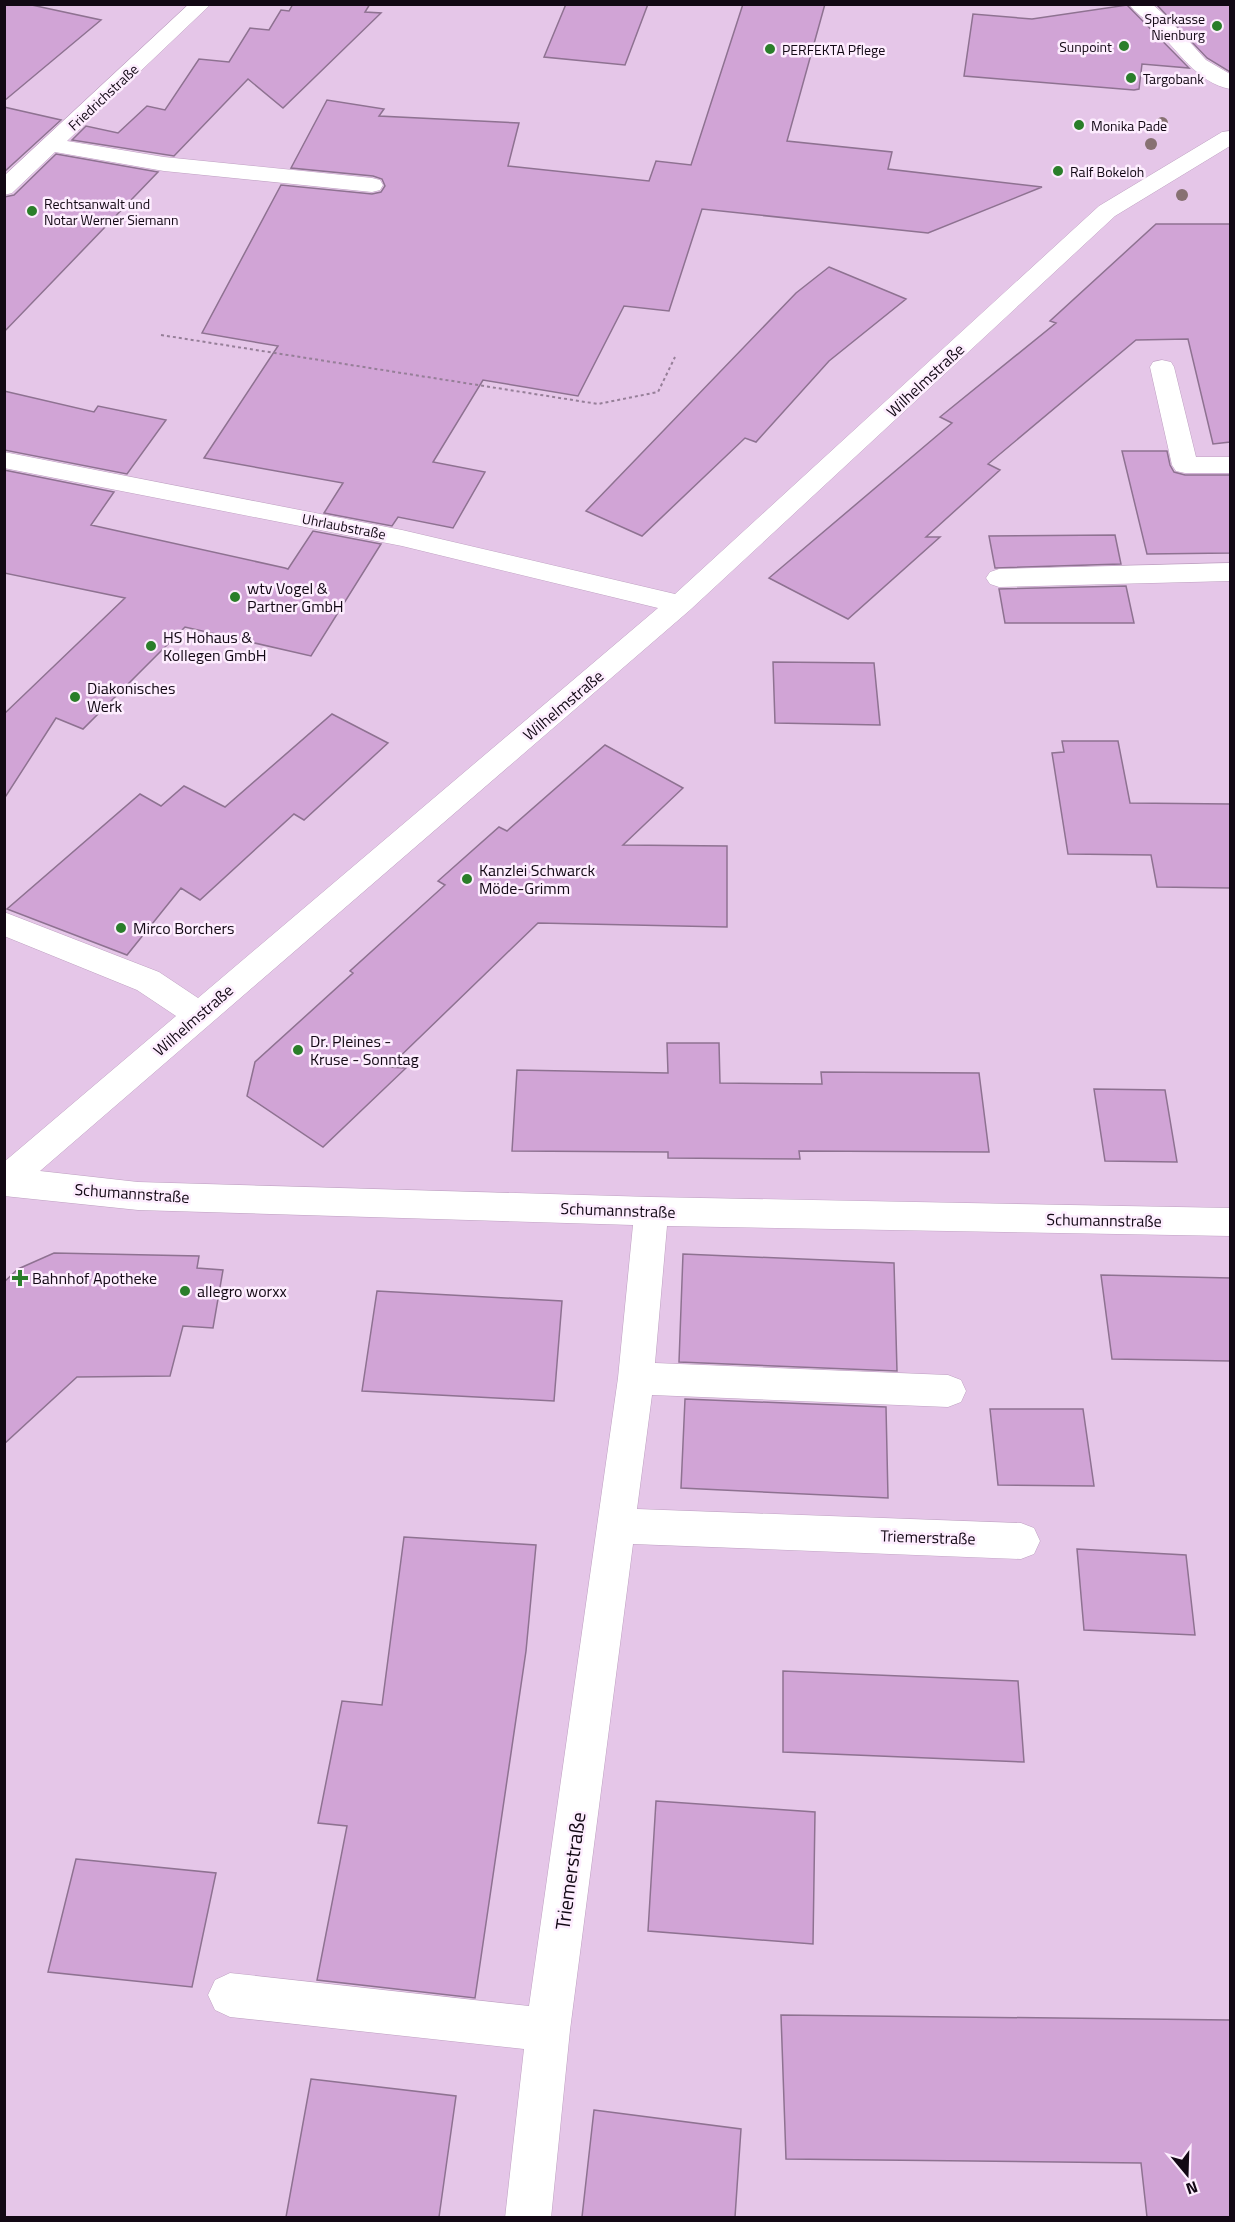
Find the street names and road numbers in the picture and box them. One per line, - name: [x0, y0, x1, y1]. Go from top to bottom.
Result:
- street label: Friedrichstraße: [63, 59, 143, 135]
- street label: Wilhelmstraße: [881, 337, 969, 423]
- street label: Uhrlaubstraße: [300, 508, 388, 544]
- street label: Wilhelmstraße: [517, 664, 609, 746]
- street label: Wilhelmstraße: [148, 978, 238, 1062]
- street label: Schumannstraße: [74, 1177, 190, 1209]
- street label: Schumannstraße: [560, 1196, 676, 1224]
- street label: Schumannstraße: [1046, 1207, 1162, 1233]
- street label: Triemerstraße: [880, 1523, 976, 1551]
- street label: Triemerstraße: [546, 1810, 594, 1932]

